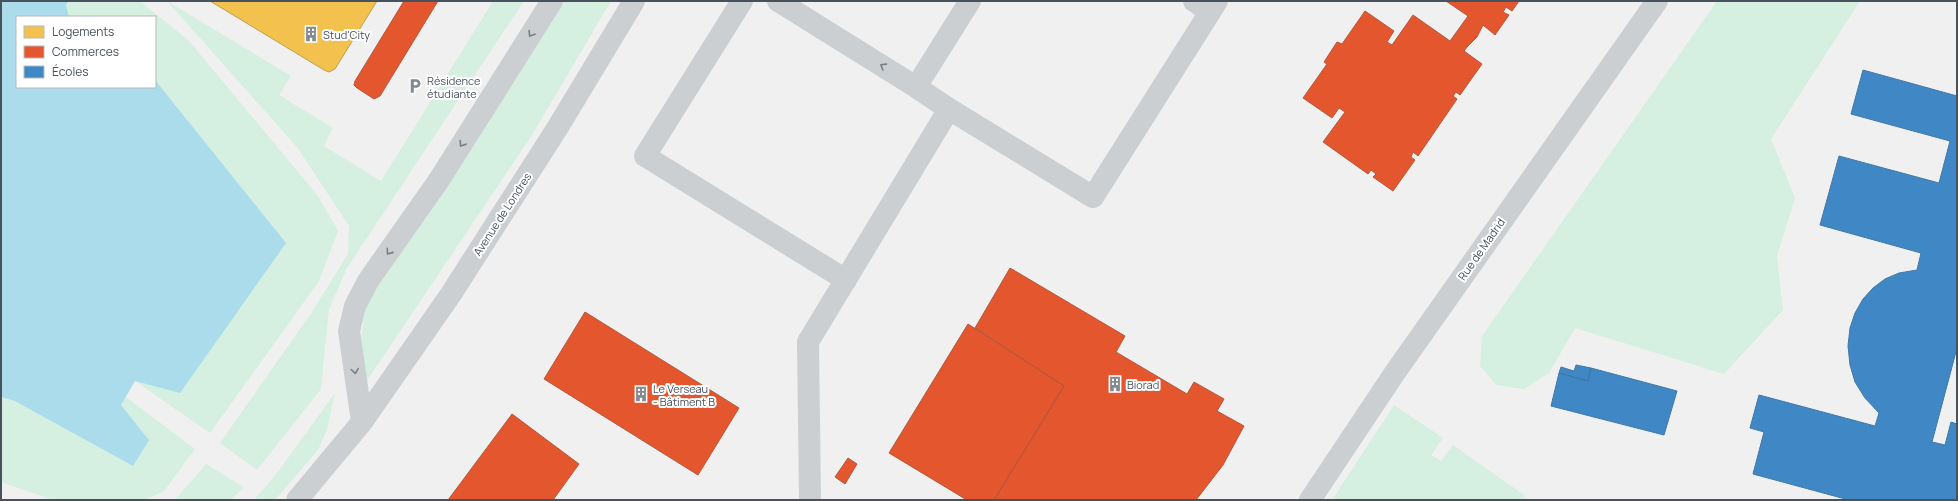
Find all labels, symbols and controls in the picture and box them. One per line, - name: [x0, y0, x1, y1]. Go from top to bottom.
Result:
- legend: [16, 16, 156, 88]
- text: Logements: [52, 23, 114, 40]
- building icon: Stud'City: [302, 25, 320, 43]
- place label: Stud'City: [323, 27, 370, 42]
- one-way arrow: [528, 30, 536, 37]
- text: Commerces: [52, 43, 119, 60]
- text: Écoles: [52, 63, 89, 80]
- one-way arrow: [880, 63, 887, 71]
- place label: Résidence étudiante: [427, 73, 481, 101]
- parking icon: Résidence étudiante: [406, 77, 424, 95]
- one-way arrow: [459, 140, 466, 147]
- street label: Avenue de Londres: [470, 169, 535, 258]
- street label: Rue de Madrid: [1454, 215, 1508, 283]
- one-way arrow: [387, 247, 394, 254]
- one-way arrow: [350, 368, 359, 374]
- building icon: Biorad: [1106, 375, 1124, 393]
- place label: Biorad: [1127, 377, 1159, 392]
- place label: Le Verseau - Bâtiment B: [653, 381, 715, 409]
- building icon: Le Verseau - Bâtiment B: [632, 385, 650, 403]

